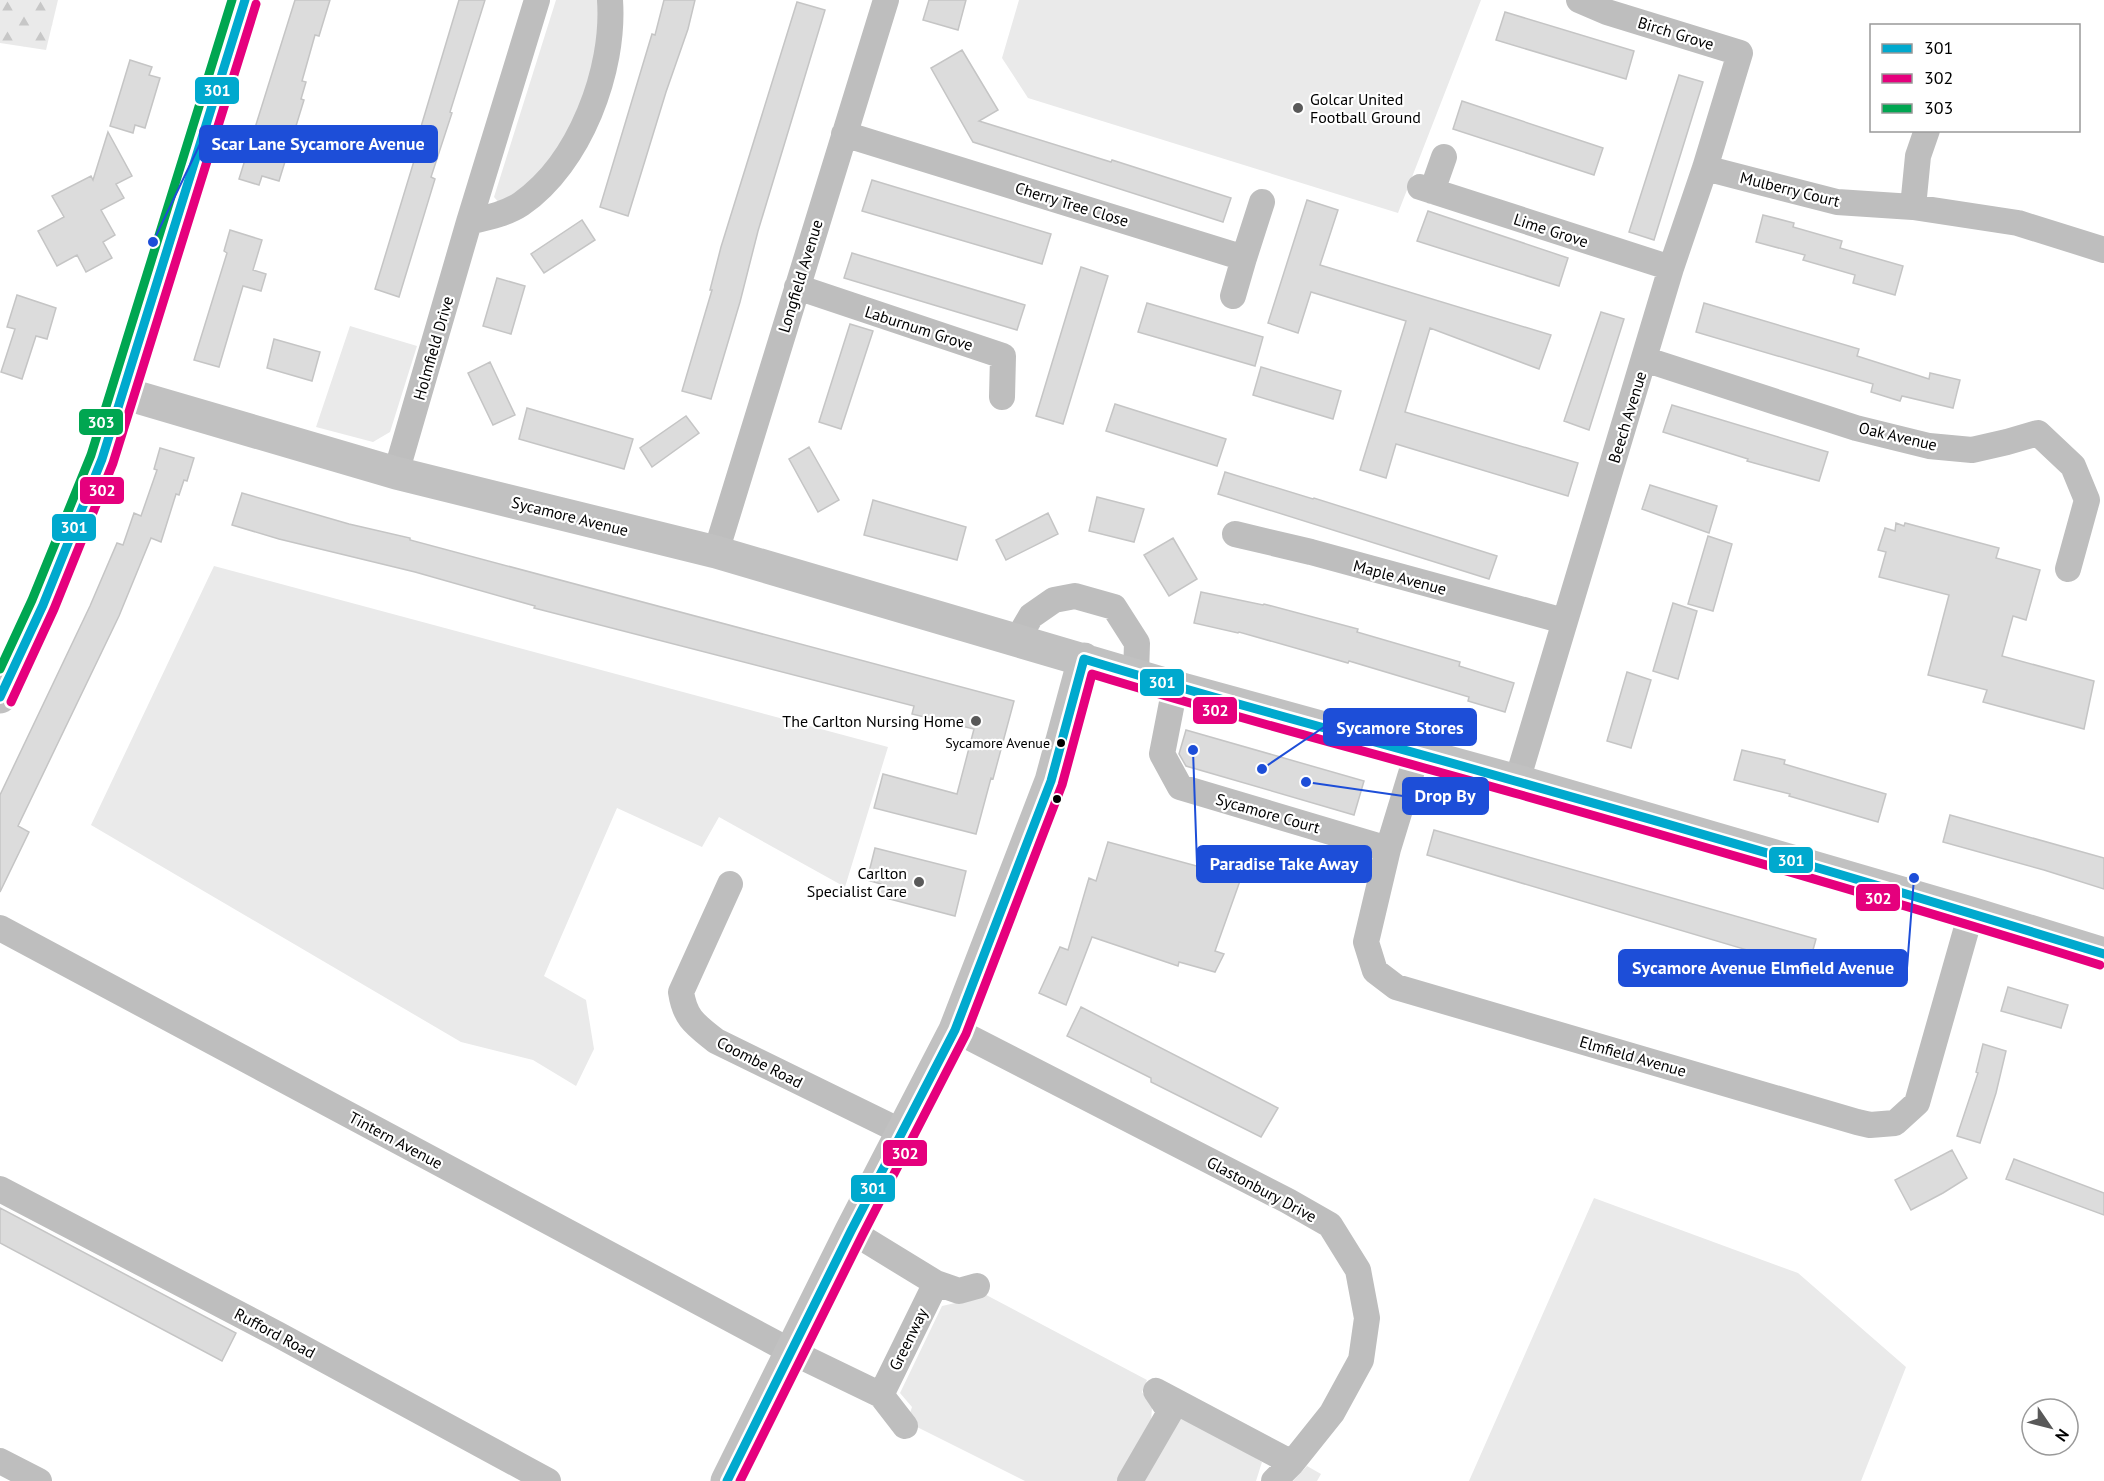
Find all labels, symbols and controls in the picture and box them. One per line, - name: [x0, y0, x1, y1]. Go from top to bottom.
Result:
- street label: Birch Grove: [1635, 12, 1717, 54]
- legend: [1870, 24, 2080, 132]
- text: 301: [1924, 36, 1953, 59]
- text: 302: [1924, 66, 1953, 89]
- line badge: 301: [194, 76, 240, 105]
- text: 301: [203, 80, 231, 100]
- place label: Golcar United Football Ground: [1310, 89, 1421, 127]
- text: 303: [1924, 96, 1953, 119]
- marker: Golcar United Football Ground: [1291, 101, 1305, 115]
- callout: Scar Lane Sycamore Avenue: [200, 126, 437, 162]
- text: Scar Lane Sycamore Avenue: [211, 132, 425, 155]
- street label: Mulberry Court: [1738, 167, 1842, 211]
- street label: Cherry Tree Close: [1013, 177, 1131, 231]
- street label: Lime Grove: [1511, 209, 1591, 251]
- street label: Longfield Avenue: [773, 217, 827, 335]
- street label: Holmfield Drive: [409, 294, 457, 402]
- street label: Laburnum Grove: [862, 301, 976, 355]
- street label: Beech Avenue: [1604, 369, 1650, 465]
- line badge: 303: [78, 408, 124, 436]
- text: 303: [87, 412, 115, 432]
- street label: Oak Avenue: [1857, 417, 1939, 455]
- line badge: 302: [79, 476, 125, 505]
- text: 302: [88, 480, 116, 500]
- street label: Sycamore Avenue: [509, 492, 631, 540]
- line badge: 301: [51, 513, 97, 542]
- text: 301: [60, 517, 88, 537]
- street label: Maple Avenue: [1351, 555, 1449, 599]
- line badge: 301: [1139, 668, 1185, 697]
- text: 301: [1148, 672, 1176, 692]
- line badge: 302: [1192, 696, 1238, 725]
- text: 302: [1201, 700, 1229, 720]
- callout: Sycamore Stores: [1324, 709, 1476, 745]
- place label: The Carlton Nursing Home: [782, 711, 964, 731]
- marker: The Carlton Nursing Home: [969, 714, 983, 728]
- text: Sycamore Stores: [1336, 716, 1464, 739]
- place label: Sycamore Avenue: [945, 734, 1050, 752]
- marker: Sycamore Avenue: [1055, 737, 1067, 749]
- callout: Drop By: [1403, 778, 1488, 814]
- text: Drop By: [1414, 784, 1476, 807]
- street label: Sycamore Court: [1214, 789, 1323, 838]
- unlabelled marker: [1051, 793, 1063, 805]
- callout: Paradise Take Away: [1197, 846, 1371, 882]
- line badge: 301: [1768, 846, 1814, 874]
- text: 301: [1777, 850, 1805, 870]
- text: Paradise Take Away: [1210, 852, 1359, 875]
- place label: Carlton Specialist Care: [807, 863, 907, 901]
- marker: Carlton Specialist Care: [912, 875, 926, 889]
- line badge: 302: [1855, 883, 1901, 912]
- text: 302: [1864, 888, 1892, 908]
- callout: Sycamore Avenue Elmfield Avenue: [1619, 950, 1907, 986]
- text: Sycamore Avenue Elmfield Avenue: [1632, 956, 1894, 979]
- street label: Elmfield Avenue: [1577, 1031, 1689, 1081]
- street label: Coombe Road: [714, 1032, 806, 1092]
- street label: Tintern Avenue: [346, 1107, 446, 1173]
- line badge: 302: [882, 1139, 928, 1167]
- text: 302: [891, 1143, 919, 1163]
- street label: Glastonbury Drive: [1204, 1152, 1320, 1226]
- line badge: 301: [850, 1174, 896, 1203]
- text: 301: [859, 1178, 887, 1198]
- street label: Rufford Road: [231, 1303, 319, 1363]
- street label: Greenway: [884, 1304, 932, 1374]
- north arrow: [2020, 1397, 2080, 1457]
- text: N: [2051, 1426, 2073, 1446]

